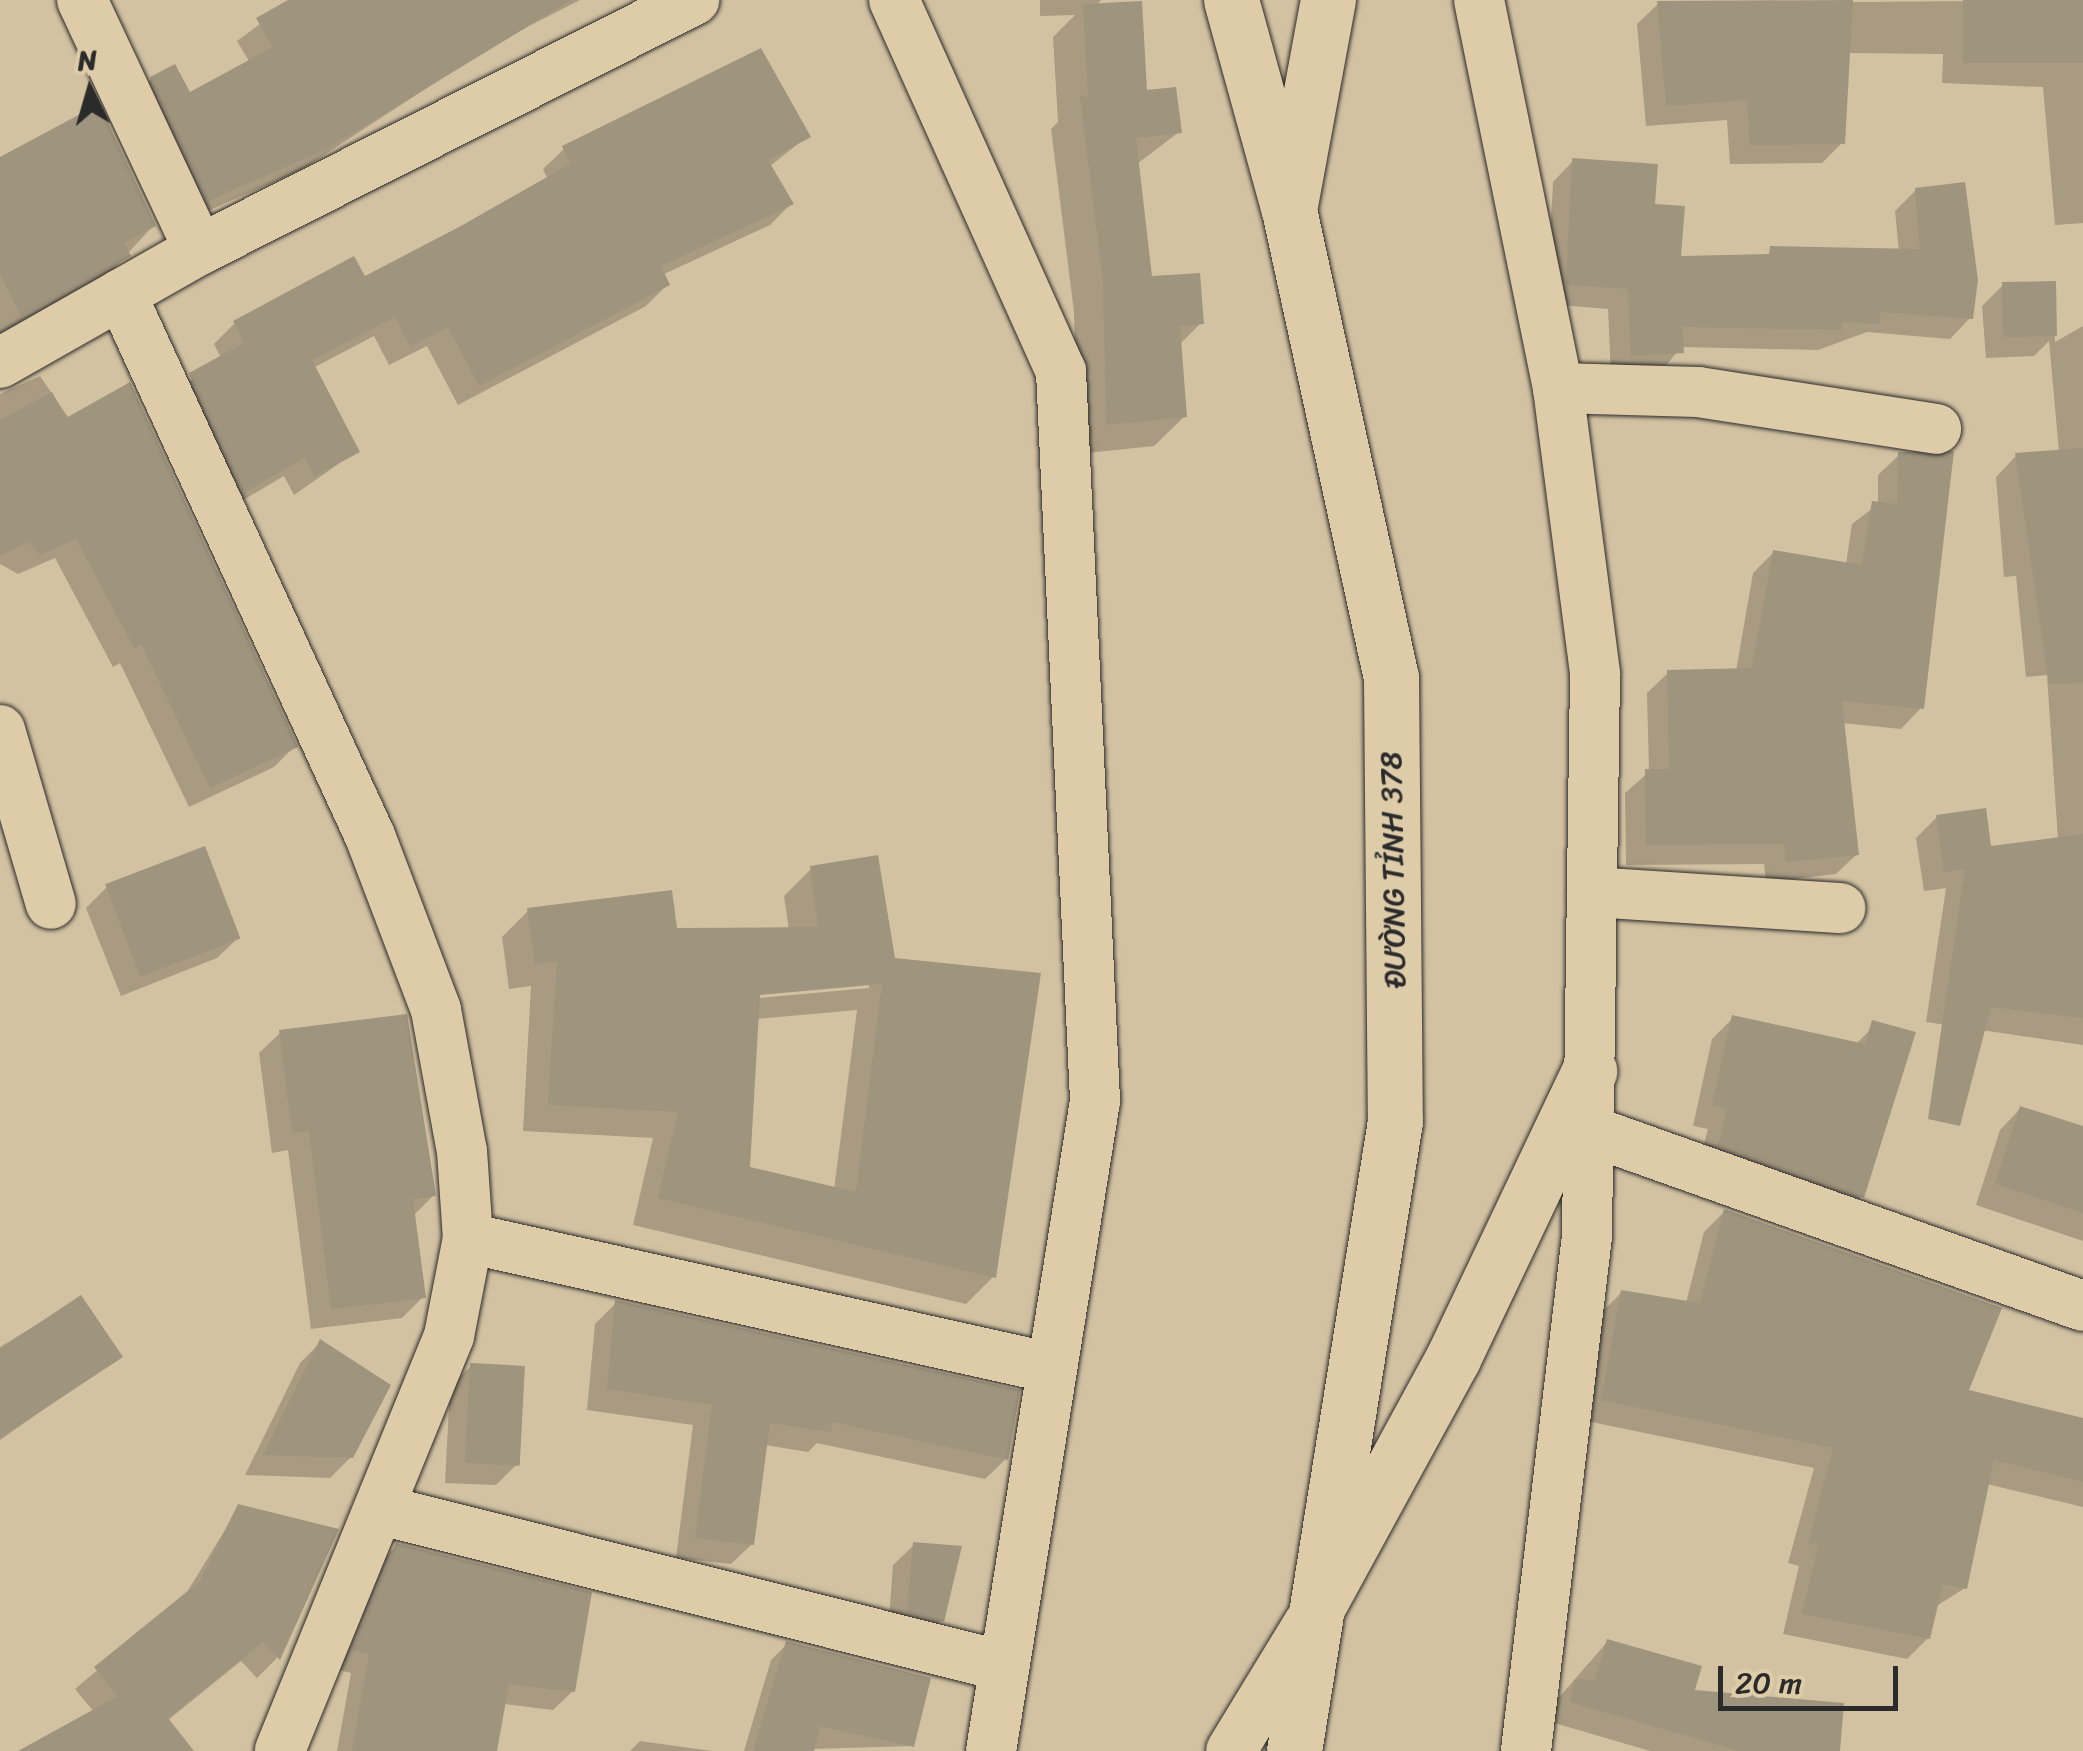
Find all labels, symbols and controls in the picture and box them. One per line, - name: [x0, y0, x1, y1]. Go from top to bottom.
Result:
- text: N: [76, 34, 99, 85]
- north arrow: [40, 40, 140, 140]
- street label: ĐƯỜNG TỈNH 378: [1373, 750, 1413, 990]
- scale bar: [1723, 1646, 1903, 1708]
- text: 20 m: [1735, 1656, 1802, 1710]

